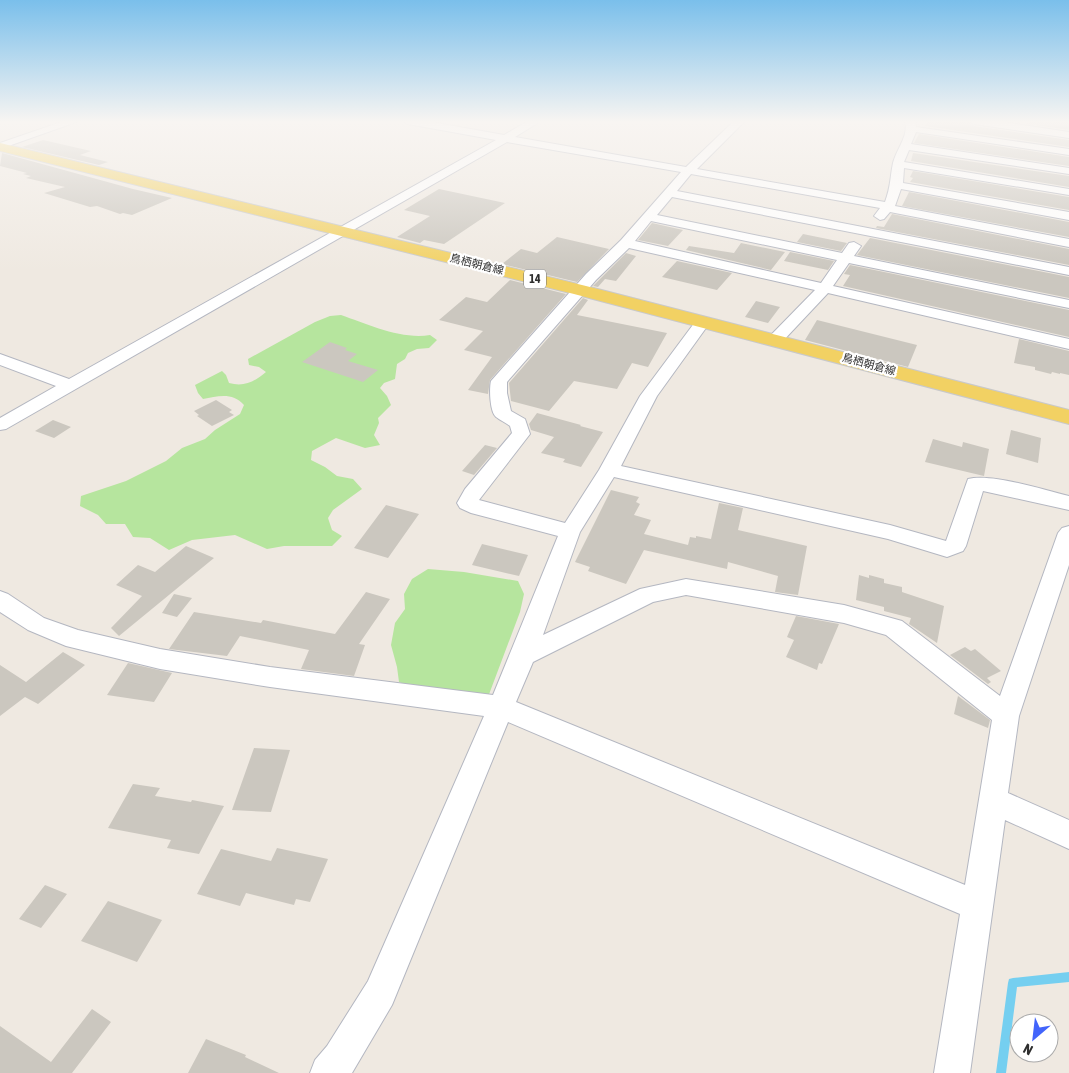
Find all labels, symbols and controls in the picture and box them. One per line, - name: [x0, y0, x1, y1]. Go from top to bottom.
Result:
- street label: 鳥栖朝倉線: [449, 252, 505, 276]
- road number: 14: [524, 270, 546, 288]
- street label: 鳥栖朝倉線: [841, 351, 897, 377]
- north arrow: [1009, 1013, 1059, 1063]
- text: N: [1020, 1040, 1035, 1058]

